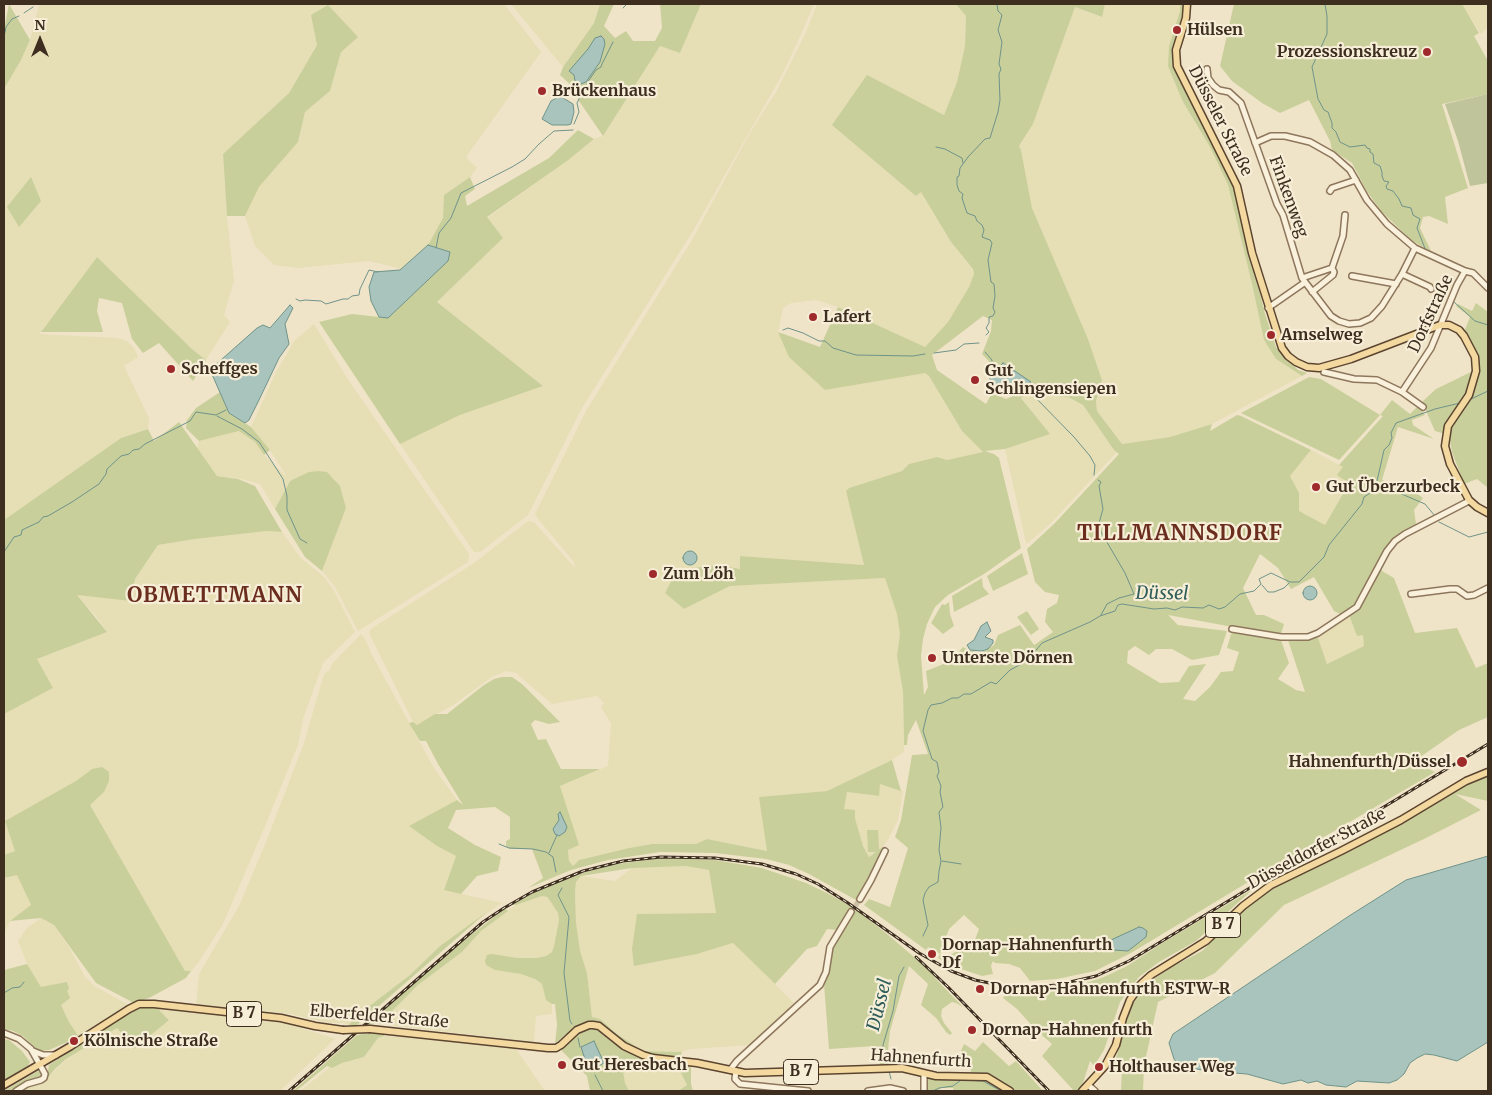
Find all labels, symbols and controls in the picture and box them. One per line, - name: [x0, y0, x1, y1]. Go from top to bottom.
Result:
- north arrow: [15, 15, 65, 65]
- text: N: [34, 16, 46, 34]
- place label: Hülsen: [1187, 20, 1243, 40]
- marker: Hülsen: [1171, 24, 1183, 36]
- place label: Prozessionskreuz: [1277, 42, 1417, 62]
- marker: Prozessionskreuz: [1421, 46, 1433, 58]
- street label: Düsseler Straße: [1184, 63, 1256, 179]
- place label: Brückenhaus: [552, 81, 656, 101]
- marker: Brückenhaus: [536, 85, 548, 97]
- street label: Finkenweg: [1264, 154, 1312, 240]
- street label: Dorfstraße: [1405, 272, 1457, 356]
- place label: Lafert: [823, 307, 871, 327]
- marker: Lafert: [807, 311, 819, 323]
- place label: Amselweg: [1281, 325, 1363, 345]
- marker: Amselweg: [1265, 329, 1277, 341]
- place label: Scheffges: [181, 359, 258, 379]
- place label: Gut Schlingensiepen: [985, 361, 1116, 399]
- marker: Scheffges: [165, 363, 177, 375]
- marker: Gut Schlingensiepen: [969, 374, 981, 386]
- place label: Gut Überzurbeck: [1326, 477, 1460, 497]
- marker: Gut Überzurbeck: [1310, 481, 1322, 493]
- district label: TILLMANNSDORF: [1075, 521, 1285, 547]
- place label: Zum Löh: [663, 564, 734, 584]
- marker: Zum Löh: [647, 568, 659, 580]
- district label: OBMETTMANN: [126, 583, 304, 609]
- water label: Düssel: [1135, 583, 1189, 605]
- place label: Unterste Dörnen: [942, 648, 1073, 668]
- marker: Unterste Dörnen: [926, 652, 938, 664]
- place label: Hahnenfurth/Düssel: [1288, 752, 1451, 772]
- marker: Hahnenfurth/Düssel: [1455, 755, 1469, 769]
- street label: Düsseldorfer Straße: [1245, 805, 1389, 893]
- road number: B 7: [1206, 912, 1240, 938]
- place label: Dornap-Hahnenfurth Df: [942, 935, 1112, 973]
- marker: Dornap-Hahnenfurth Df: [926, 948, 938, 960]
- water label: Düssel: [863, 977, 897, 1033]
- place label: Dornap-Hahnenfurth ESTW-R: [990, 979, 1230, 999]
- marker: Dornap-Hahnenfurth ESTW-R: [974, 983, 986, 995]
- street label: Elberfelder Straße: [309, 1001, 449, 1033]
- road number: B 7: [226, 1002, 262, 1026]
- place label: Dornap-Hahnenfurth: [982, 1020, 1152, 1040]
- marker: Dornap-Hahnenfurth: [966, 1024, 978, 1036]
- place label: Kölnische Straße: [84, 1031, 218, 1051]
- marker: Kölnische Straße: [68, 1035, 80, 1047]
- street label: Hahnenfurth: [870, 1046, 972, 1072]
- place label: Gut Heresbach: [572, 1055, 687, 1075]
- place label: Holthauser Weg: [1109, 1057, 1235, 1077]
- marker: Gut Heresbach: [556, 1059, 568, 1071]
- road number: B 7: [784, 1060, 818, 1084]
- marker: Holthauser Weg: [1093, 1061, 1105, 1073]

